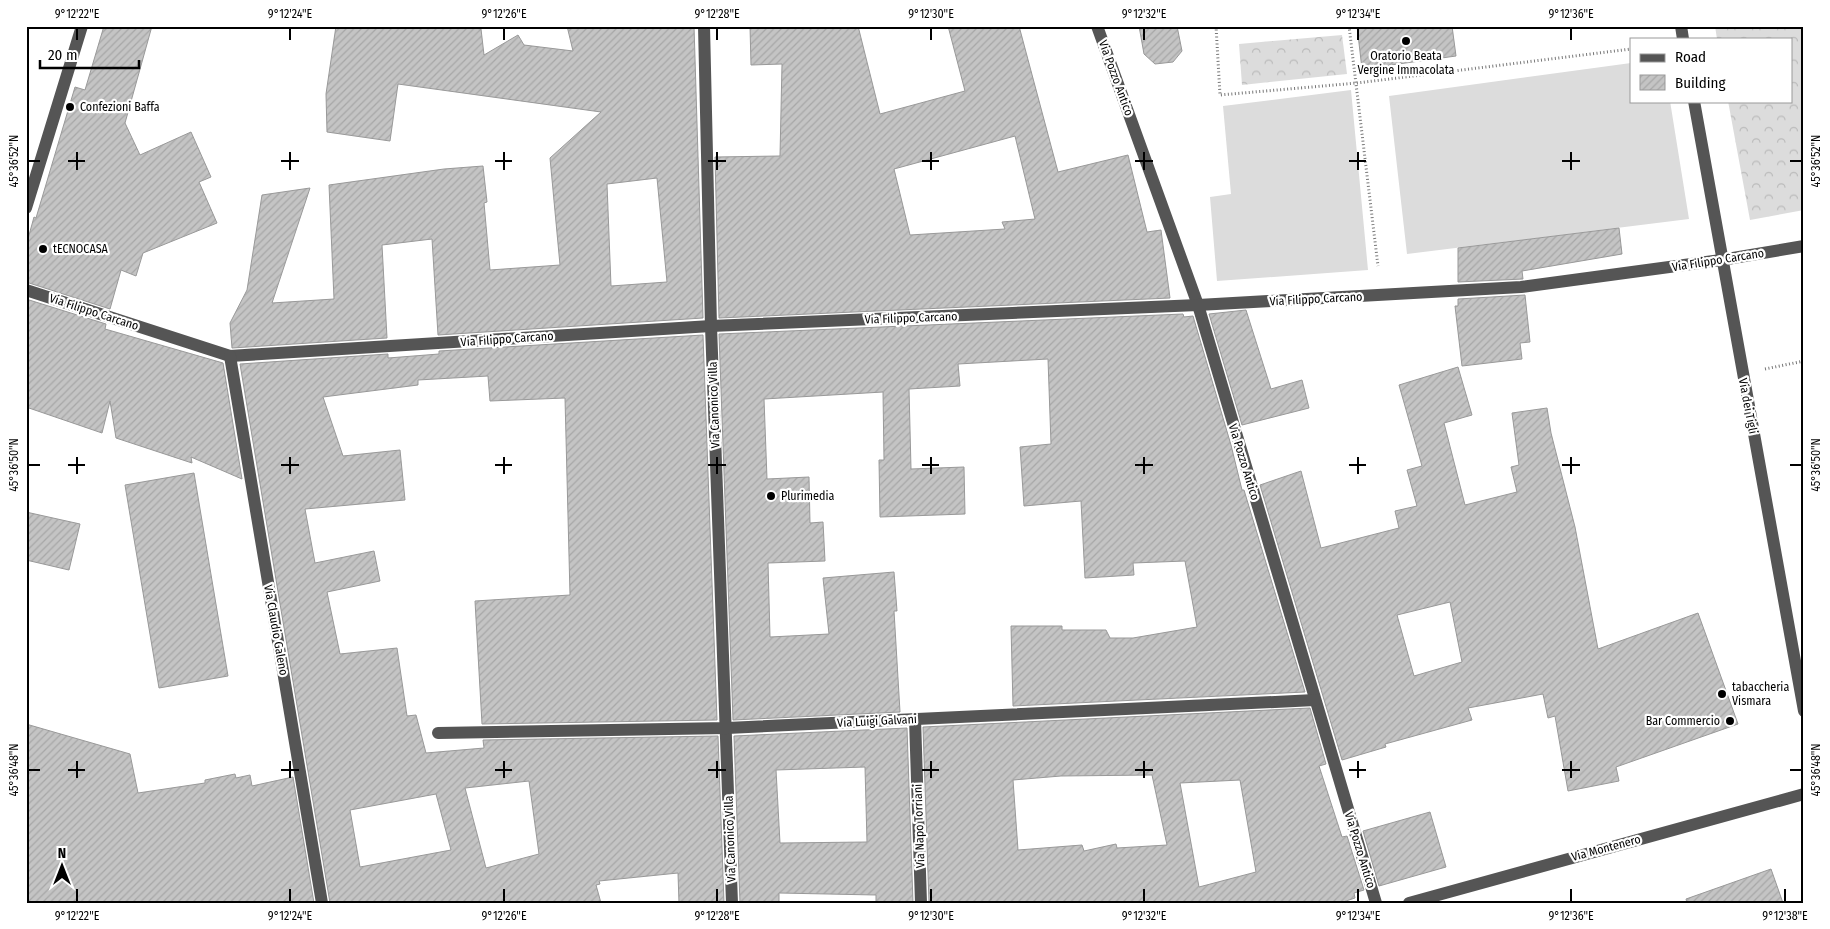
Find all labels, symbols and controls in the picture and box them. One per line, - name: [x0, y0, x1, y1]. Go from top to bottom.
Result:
- text: 9°12'22"E: [55, 7, 100, 21]
- text: 9°12'24"E: [268, 7, 313, 21]
- text: 9°12'26"E: [481, 7, 527, 21]
- text: 9°12'28"E: [694, 7, 740, 21]
- text: 9°12'30"E: [908, 7, 954, 21]
- text: 9°12'32"E: [1122, 7, 1167, 21]
- text: 9°12'34"E: [1336, 7, 1381, 21]
- text: 9°12'36"E: [1548, 7, 1594, 21]
- marker: Oratorio Beata Vergine Immacolata: [1400, 35, 1412, 47]
- scale bar: [40, 38, 139, 70]
- street label: Via Pozzo Antico: [1096, 38, 1136, 118]
- legend: [1630, 38, 1792, 102]
- text: 20 m: [48, 46, 78, 64]
- text: Road: [1675, 48, 1706, 66]
- place label: Oratorio Beata Vergine Immacolata: [1358, 49, 1455, 77]
- text: Building: [1675, 74, 1726, 92]
- place label: Confezioni Baffa: [80, 100, 160, 114]
- marker: Confezioni Baffa: [64, 101, 76, 113]
- text: 45°36'52"N: [7, 135, 21, 187]
- text: 45°36'52"N: [1809, 135, 1823, 187]
- place label: tECNOCASA: [53, 242, 109, 256]
- marker: tECNOCASA: [37, 243, 49, 255]
- street label: Via Filippo Carcano: [1671, 246, 1765, 274]
- street label: Via Filippo Carcano: [1269, 290, 1363, 308]
- street label: Via Filippo Carcano: [48, 291, 140, 333]
- street label: Via Filippo Carcano: [864, 309, 958, 327]
- street label: Via Filippo Carcano: [460, 329, 554, 349]
- street label: Via Canonico Villa: [705, 361, 723, 449]
- street label: Via dei Tigli: [1736, 377, 1760, 435]
- street label: Via Pozzo Antico: [1226, 422, 1262, 502]
- text: 45°36'50"N: [7, 438, 21, 492]
- text: 45°36'50"N: [1809, 438, 1823, 492]
- place label: Plurimedia: [781, 489, 834, 503]
- marker: Plurimedia: [765, 490, 777, 502]
- street label: Via Claudio Galeno: [261, 583, 291, 677]
- place label: tabaccheria Vismara: [1732, 680, 1789, 708]
- marker: tabaccheria Vismara: [1716, 688, 1728, 700]
- street label: Via Luigi Galvani: [837, 712, 917, 730]
- place label: Bar Commercio: [1646, 714, 1720, 728]
- marker: Bar Commercio: [1724, 715, 1736, 727]
- text: 45°36'48"N: [7, 743, 21, 797]
- text: 45°36'48"N: [1809, 743, 1823, 797]
- street label: Via Napo Torriani: [911, 784, 927, 868]
- street label: Via Canonico Villa: [721, 795, 739, 883]
- street label: Via Pozzo Antico: [1342, 810, 1378, 890]
- street label: Via Montenero: [1570, 832, 1642, 864]
- north arrow: [38, 842, 88, 892]
- text: N: [58, 845, 66, 862]
- text: 9°12'22"E: [55, 909, 100, 923]
- text: 9°12'24"E: [268, 909, 313, 923]
- text: 9°12'26"E: [481, 909, 527, 923]
- text: 9°12'28"E: [694, 909, 740, 923]
- text: 9°12'30"E: [908, 909, 954, 923]
- text: 9°12'32"E: [1122, 909, 1167, 923]
- text: 9°12'34"E: [1336, 909, 1381, 923]
- text: 9°12'36"E: [1548, 909, 1594, 923]
- text: 9°12'38"E: [1762, 909, 1808, 923]

